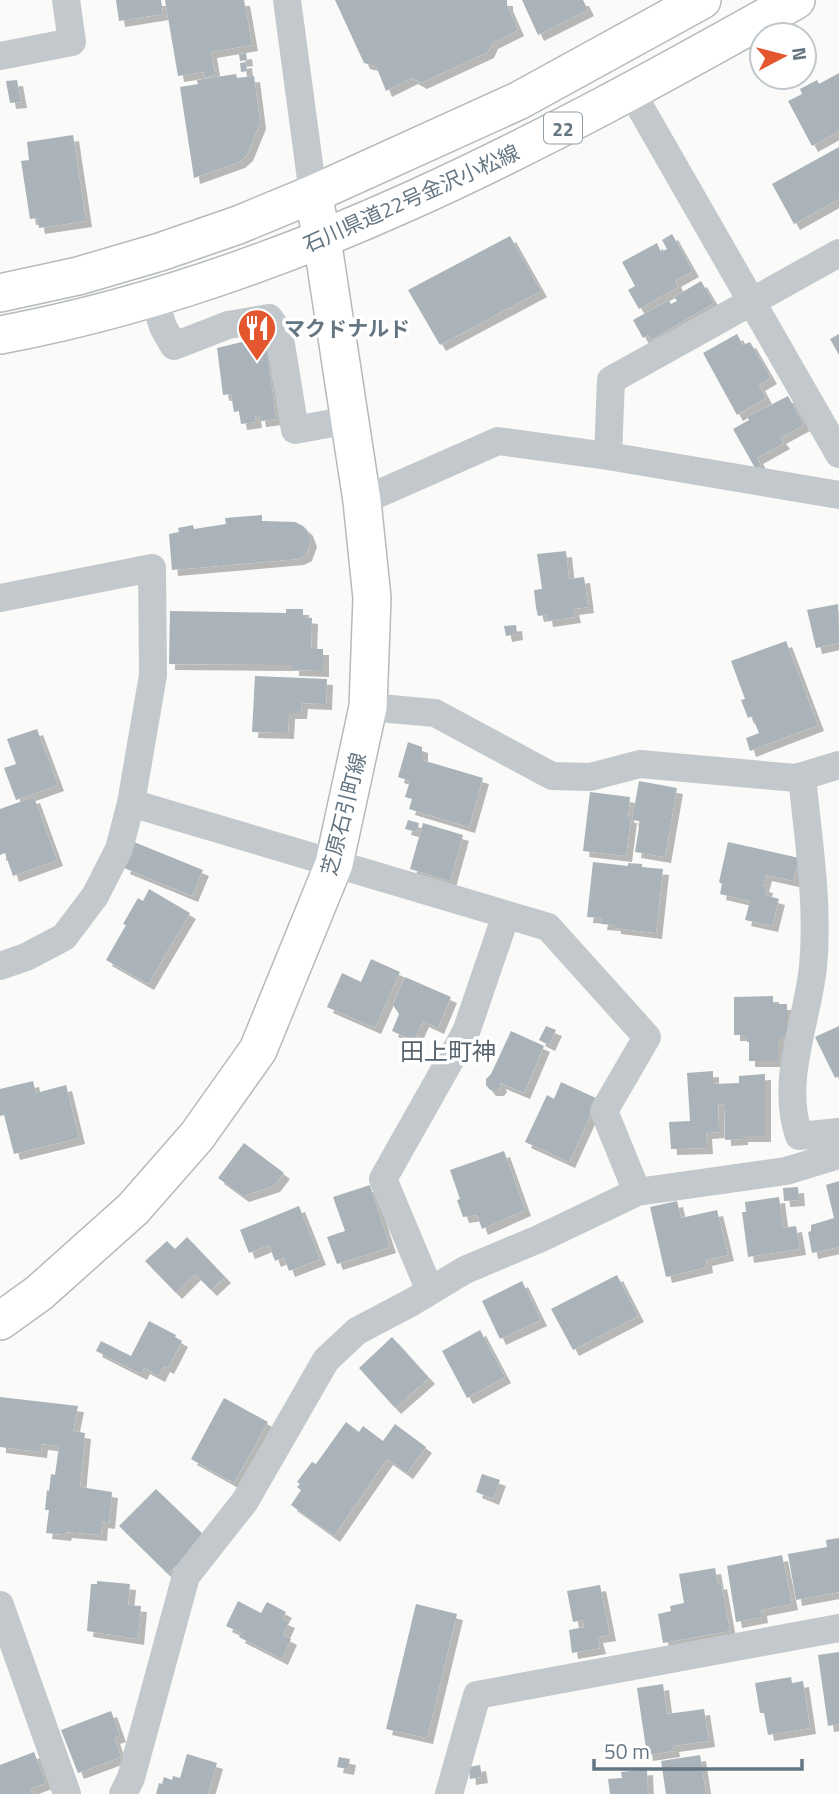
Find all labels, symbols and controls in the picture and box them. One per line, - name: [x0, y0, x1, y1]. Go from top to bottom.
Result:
- north arrow: [748, 21, 818, 91]
- text: N: [785, 46, 816, 62]
- road number: 22: [544, 112, 582, 144]
- street label: 石川県道22号金沢小松線: [298, 136, 524, 260]
- restaurant icon: マクドナルド: [236, 307, 278, 362]
- place label: マクドナルド: [284, 312, 410, 344]
- street label: 芝原石引町線: [312, 749, 374, 879]
- district label: 田上町神: [400, 1033, 496, 1069]
- scale bar: [594, 1728, 802, 1772]
- text: 50 m: [604, 1735, 650, 1767]

